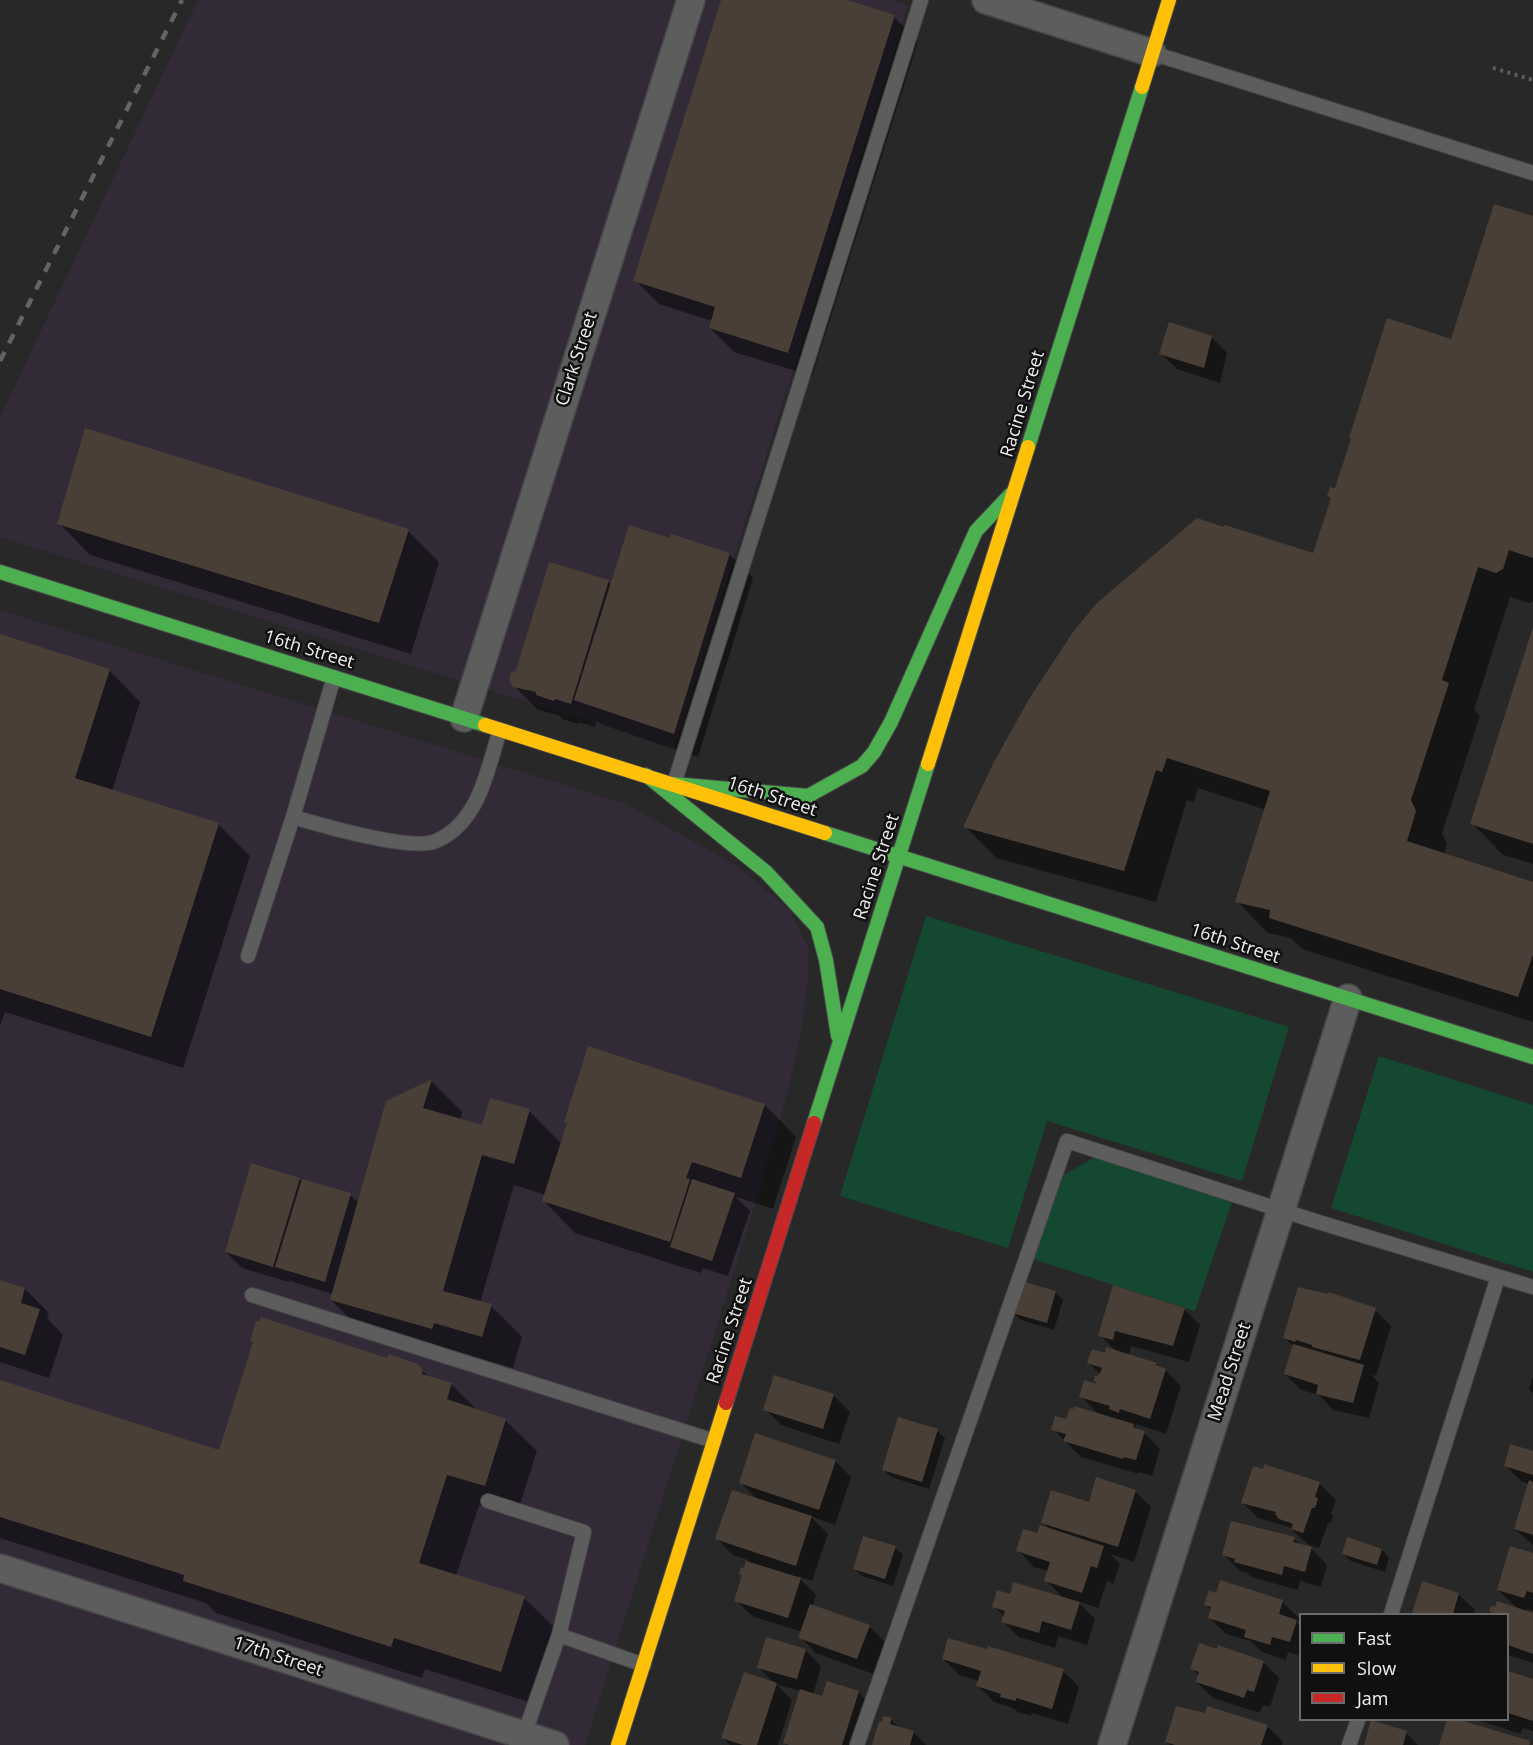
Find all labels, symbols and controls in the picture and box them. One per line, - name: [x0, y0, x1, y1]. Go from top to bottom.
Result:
- street label: Clark Street: [552, 309, 602, 409]
- street label: Racine Street: [997, 348, 1049, 460]
- street label: 16th Street: [261, 626, 357, 674]
- street label: 16th Street: [724, 772, 820, 822]
- street label: Racine Street: [850, 811, 904, 923]
- street label: 16th Street: [1187, 919, 1283, 969]
- street label: Racine Street: [703, 1275, 757, 1387]
- street label: Mead Street: [1204, 1320, 1256, 1424]
- legend: [1299, 1613, 1509, 1721]
- text: Fast: [1357, 1626, 1391, 1650]
- street label: 17th Street: [230, 1632, 326, 1682]
- text: Slow: [1357, 1656, 1396, 1680]
- text: Jam: [1357, 1686, 1389, 1710]

